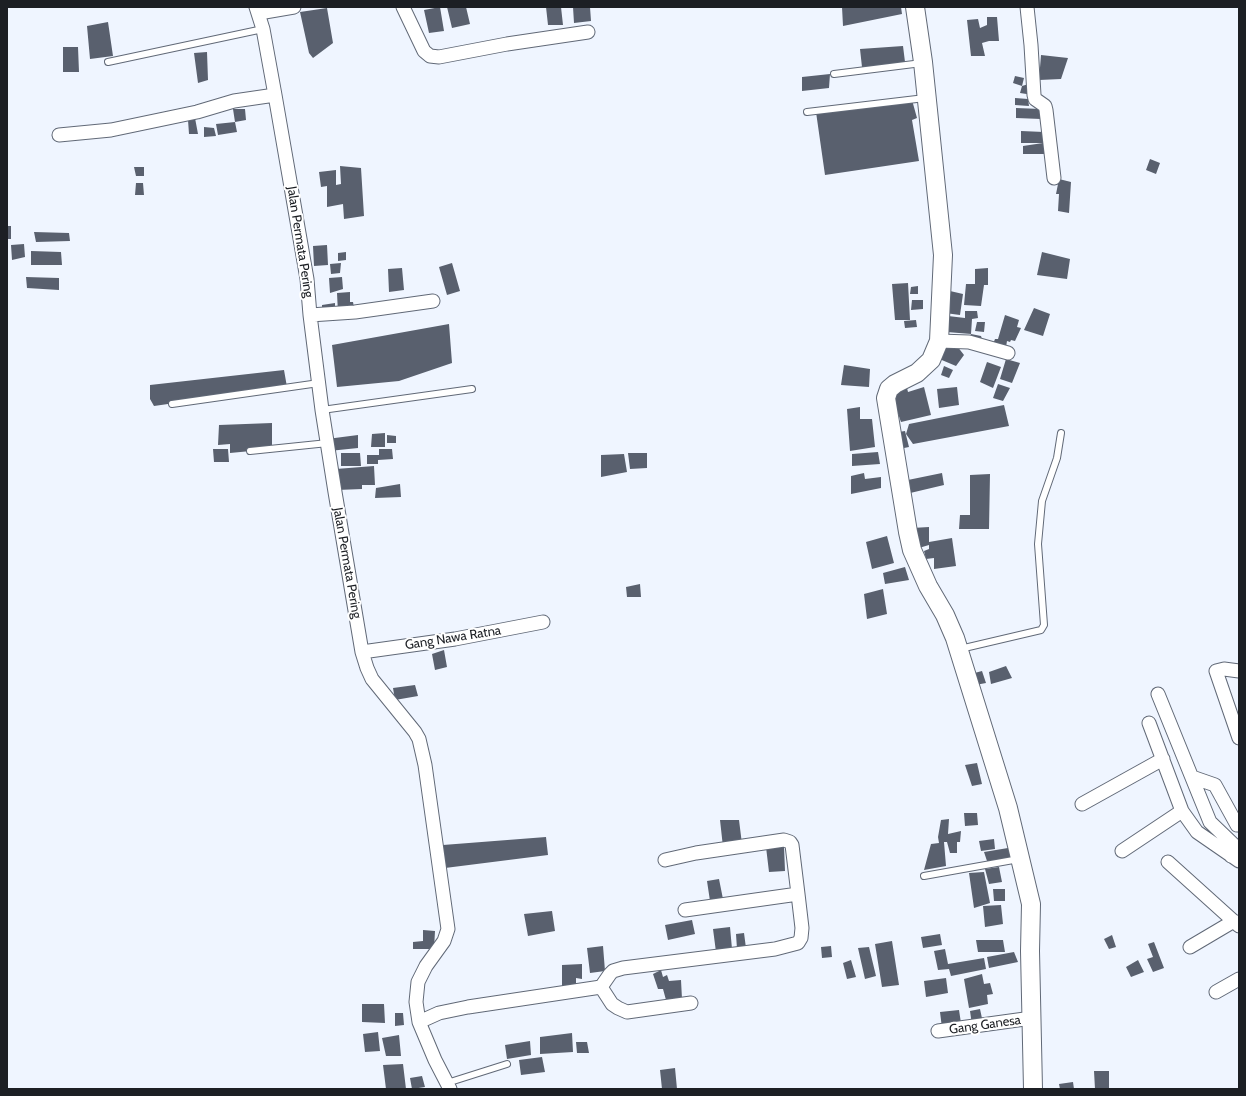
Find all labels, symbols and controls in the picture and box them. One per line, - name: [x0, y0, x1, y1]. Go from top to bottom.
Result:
- street label: Jalan Permata Pering: [283, 185, 317, 299]
- street label: Jalan Permata Pering: [330, 506, 364, 620]
- street label: Gang Nawa Ratna: [404, 623, 502, 653]
- street label: Gang Ganesa: [948, 1012, 1022, 1038]

